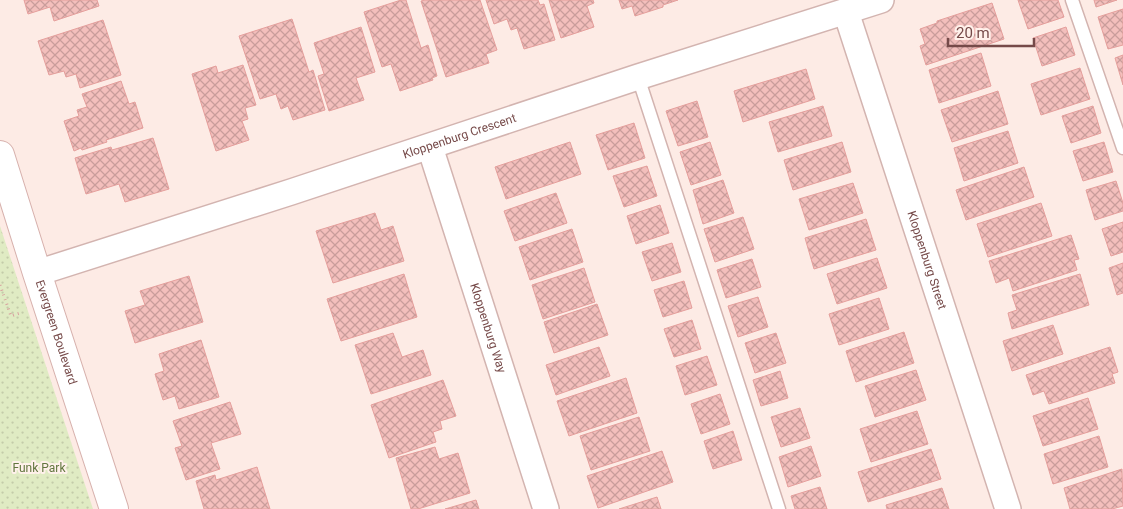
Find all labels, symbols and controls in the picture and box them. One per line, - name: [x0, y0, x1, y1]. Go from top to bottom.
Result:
- scale bar: [948, 15, 1034, 47]
- text: 20 m: [956, 24, 990, 42]
- street label: Kloppenburg Crescent: [401, 111, 518, 161]
- street label: Kloppenburg Street: [904, 209, 949, 311]
- street label: Evergreen Boulevard: [33, 278, 80, 386]
- street label: Kloppenburg Way: [467, 281, 509, 375]
- park label: Funk Park: [13, 461, 66, 475]

